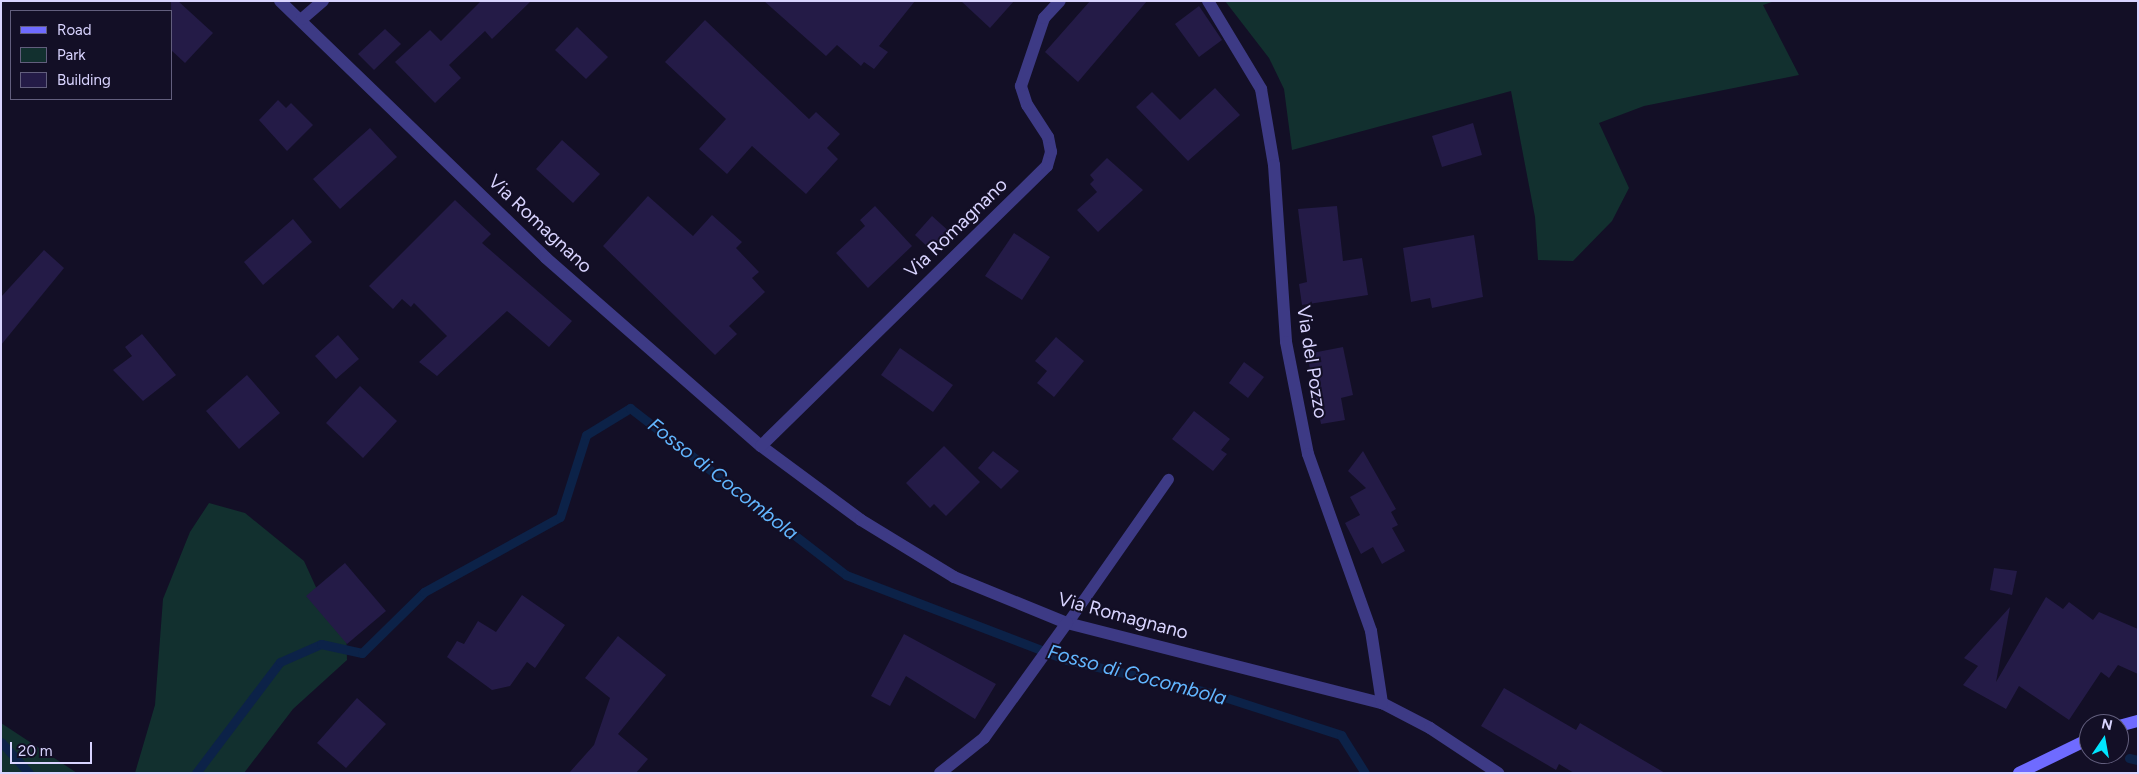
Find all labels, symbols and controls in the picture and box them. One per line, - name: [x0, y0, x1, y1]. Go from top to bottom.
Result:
- legend: [10, 10, 172, 100]
- text: Road: [57, 21, 92, 39]
- text: Park: [57, 46, 86, 64]
- text: Building: [57, 71, 111, 89]
- street label: Via Romagnano: [483, 170, 597, 278]
- street label: Via Romagnano: [900, 173, 1012, 283]
- street label: Via del Pozzo: [1292, 304, 1332, 420]
- water label: Fosso di Cocombola: [643, 413, 803, 545]
- street label: Via Romagnano: [1055, 588, 1191, 644]
- water label: Fosso di Cocombola: [1045, 640, 1229, 710]
- north arrow: [2079, 714, 2129, 764]
- text: N: [2100, 715, 2114, 734]
- scale bar: [12, 732, 95, 764]
- text: 20 m: [18, 742, 52, 760]

